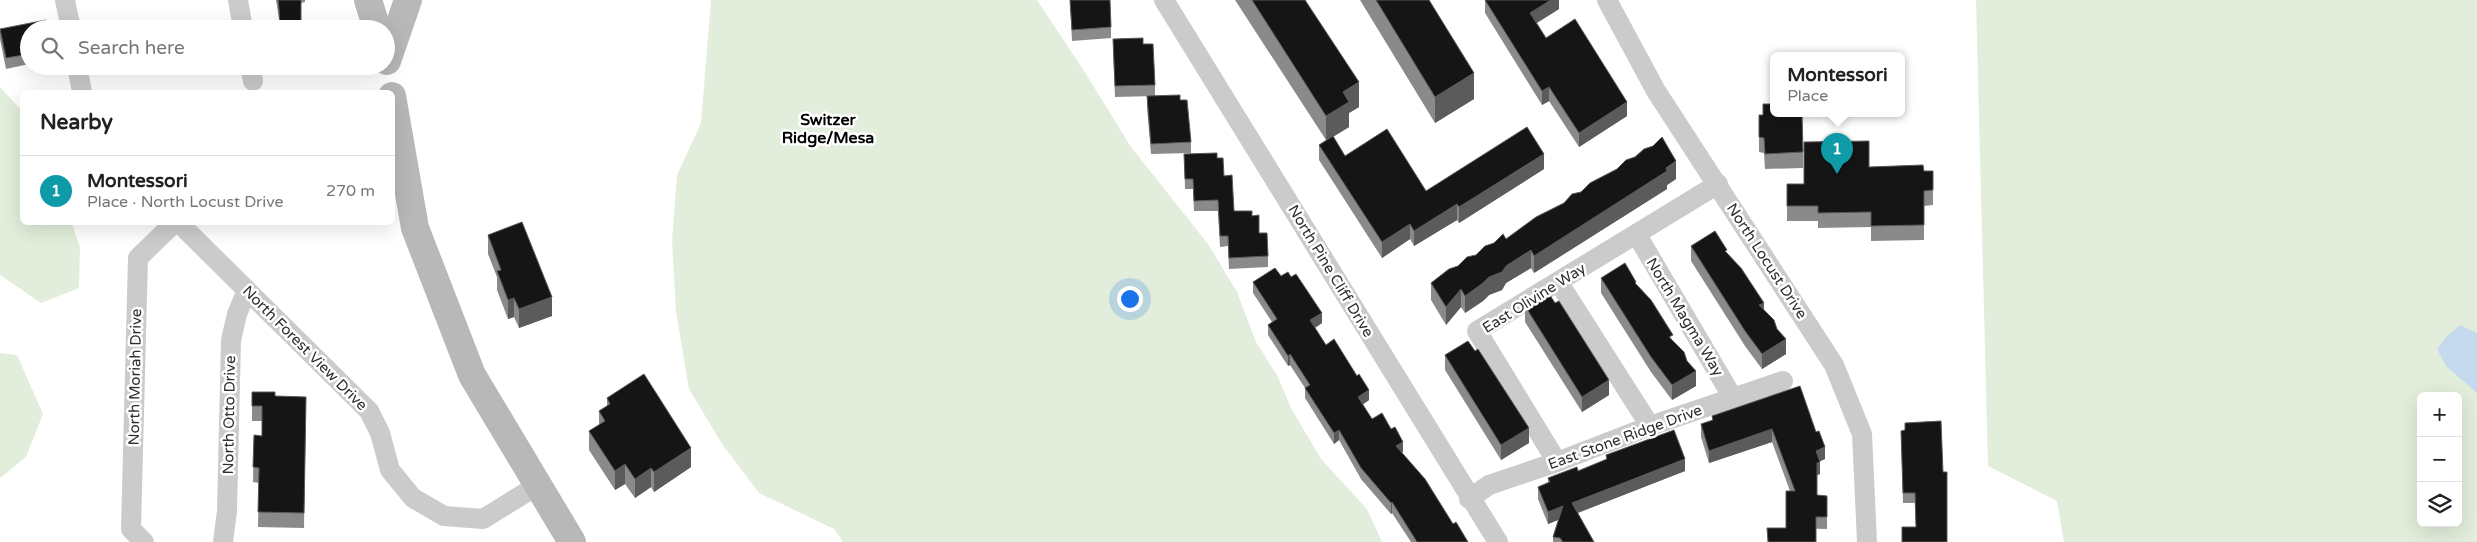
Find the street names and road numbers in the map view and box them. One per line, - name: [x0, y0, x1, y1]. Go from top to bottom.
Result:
- street label: North Locust Drive: [1723, 200, 1811, 322]
- street label: North Pine Cliff Drive: [1284, 202, 1378, 340]
- street label: North Magma Way: [1643, 255, 1727, 379]
- street label: East Olivine Way: [1479, 259, 1589, 337]
- street label: North Forest View Drive: [239, 282, 371, 414]
- street label: North Moriah Drive: [125, 308, 145, 446]
- street label: North Otto Drive: [219, 355, 239, 475]
- street label: East Stone Ridge Drive: [1546, 401, 1704, 473]

